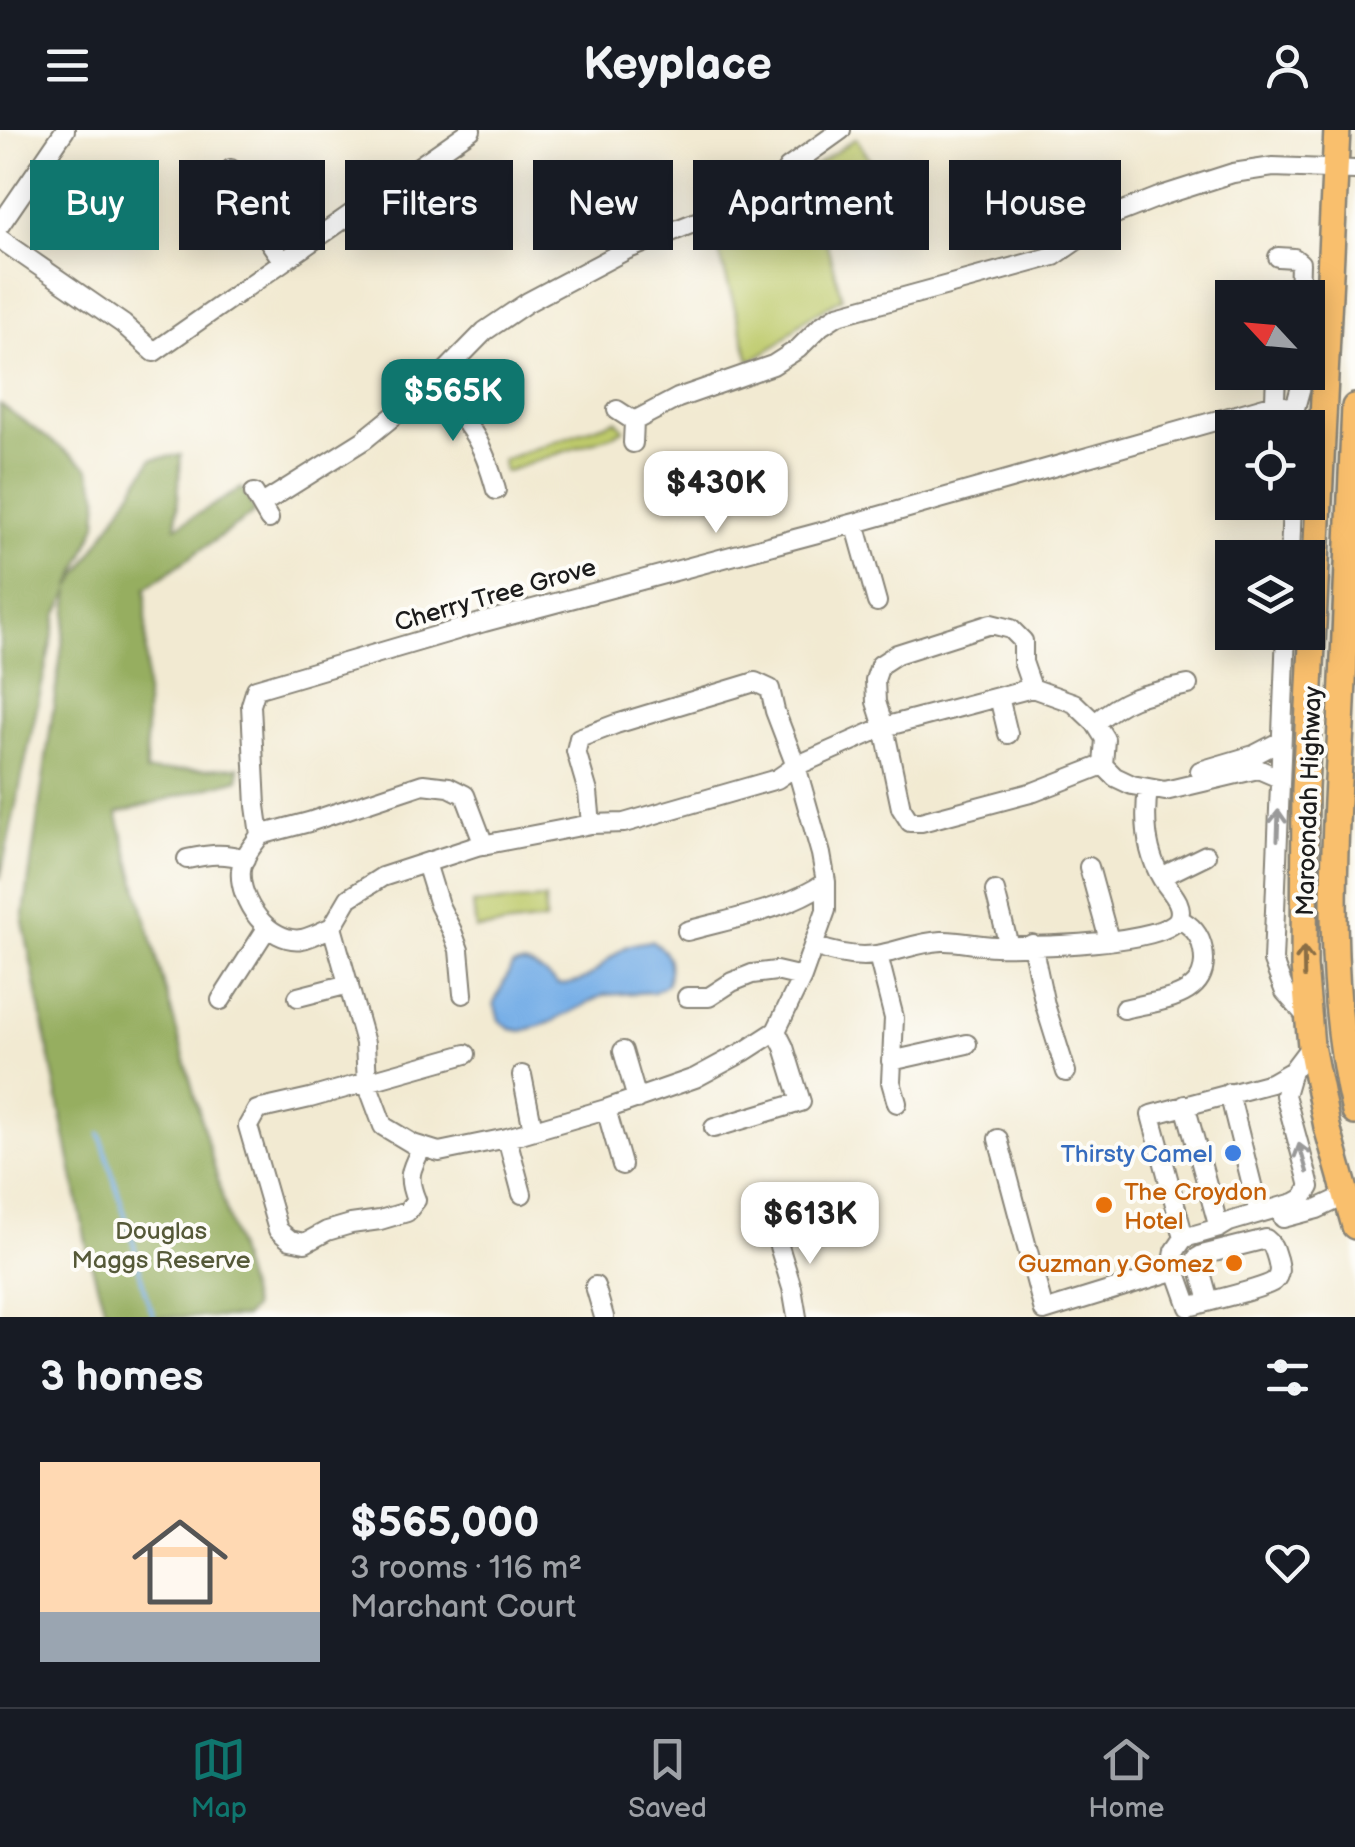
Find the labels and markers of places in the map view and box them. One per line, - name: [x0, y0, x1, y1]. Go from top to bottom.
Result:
- pin: $565K: [383, 359, 523, 444]
- pin: $430K: [646, 451, 786, 536]
- place label: Thirsty Camel: [1060, 1139, 1213, 1170]
- marker: Thirsty Camel: [1222, 1142, 1244, 1164]
- place label: The Croydon Hotel: [1124, 1177, 1267, 1237]
- pin: $613K: [740, 1182, 880, 1267]
- marker: The Croydon Hotel: [1093, 1194, 1115, 1216]
- place label: Guzman y Gomez: [1018, 1249, 1215, 1280]
- marker: Guzman y Gomez: [1223, 1252, 1245, 1274]

